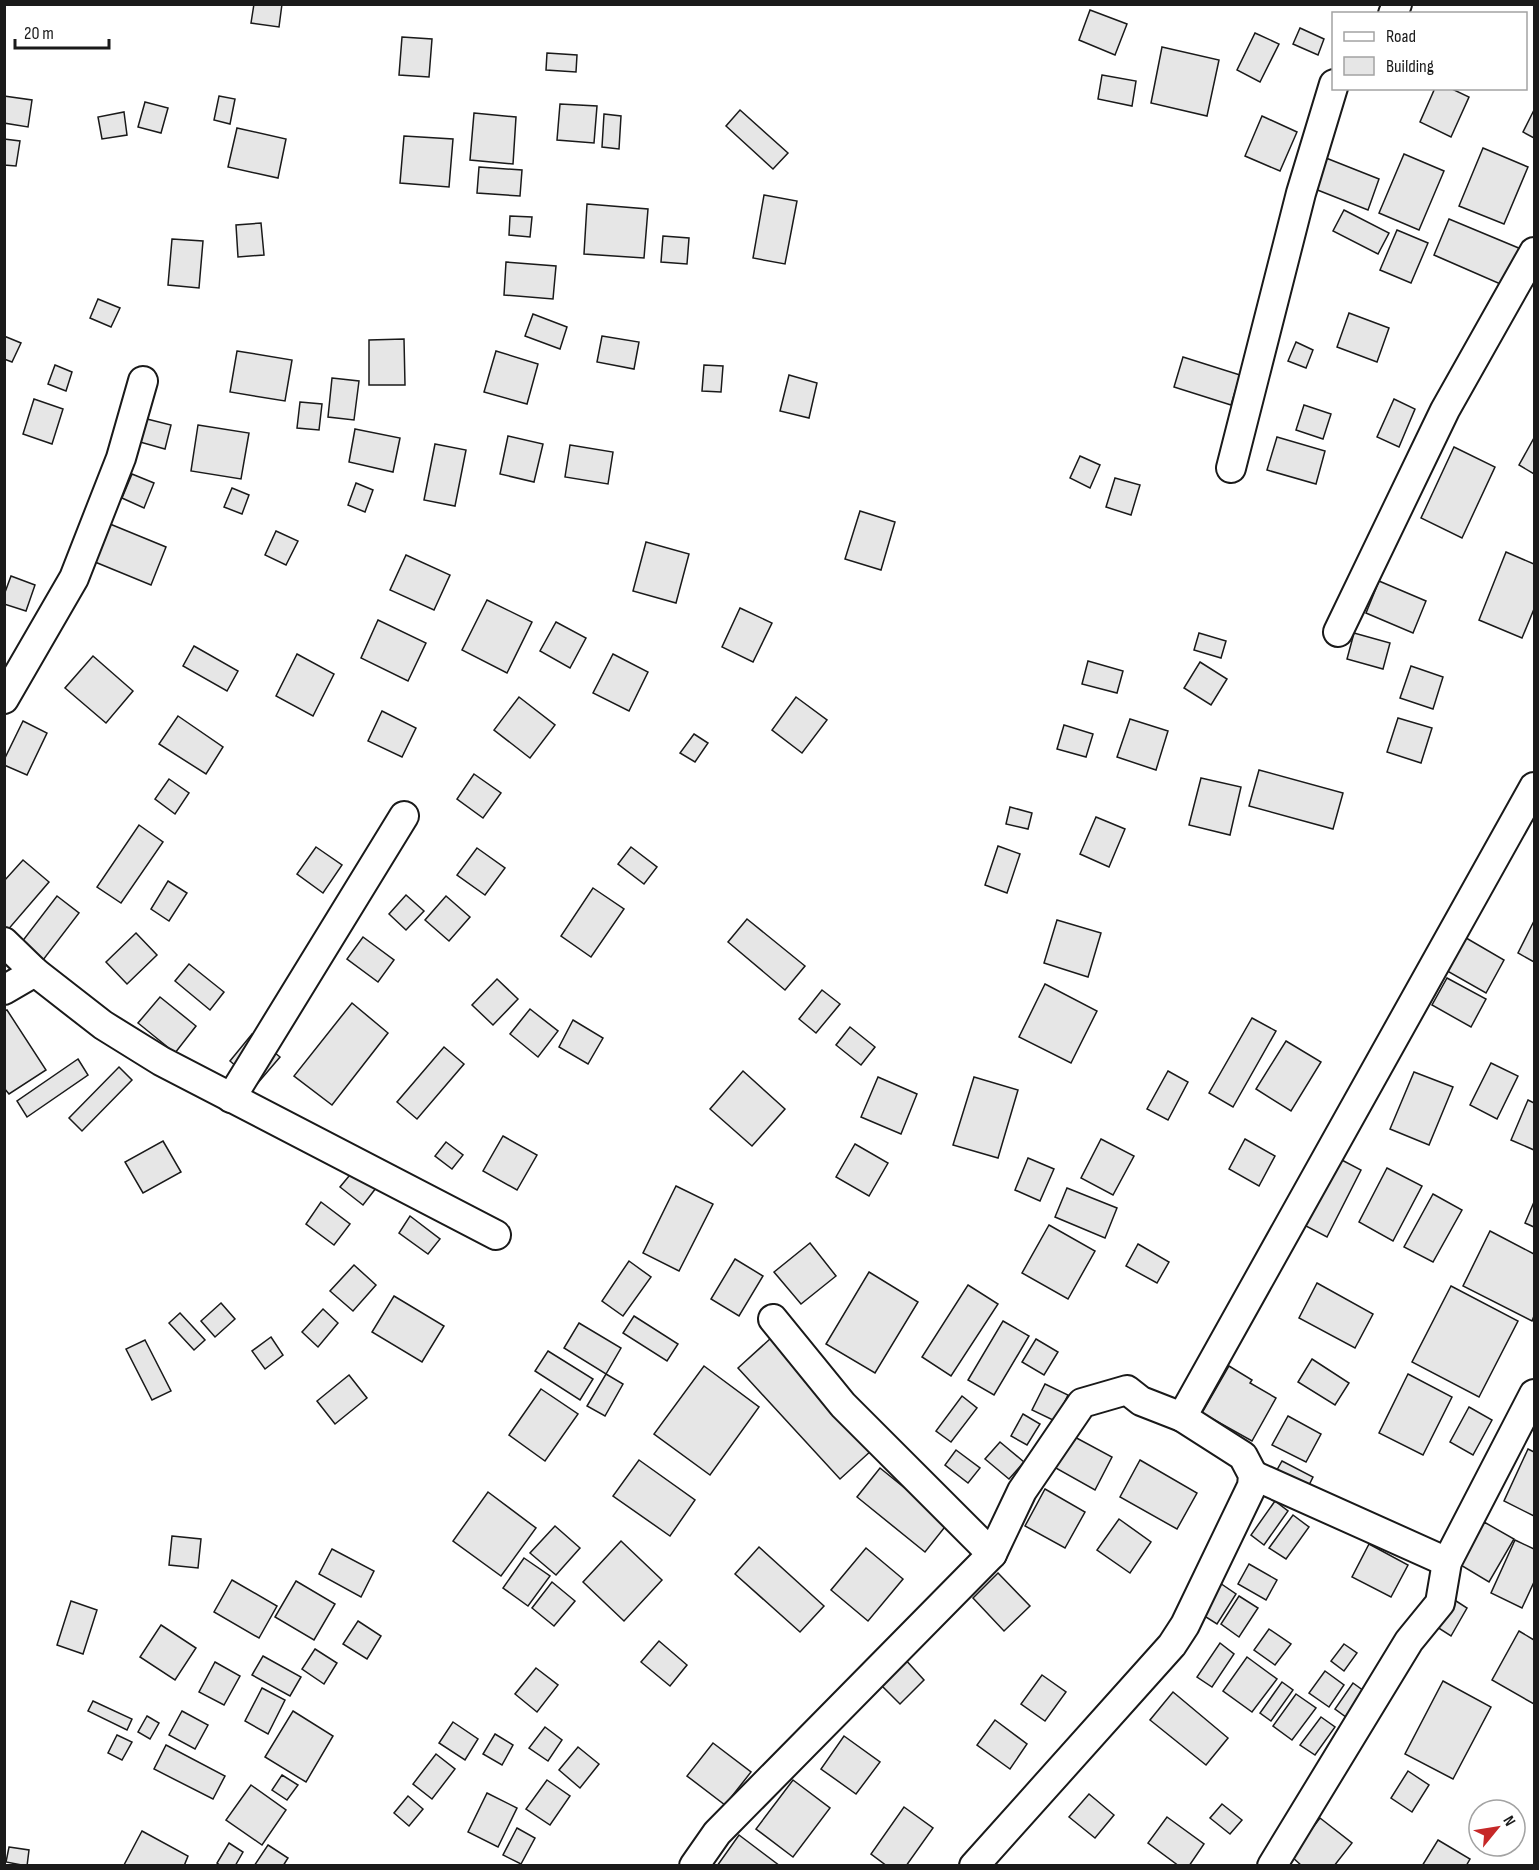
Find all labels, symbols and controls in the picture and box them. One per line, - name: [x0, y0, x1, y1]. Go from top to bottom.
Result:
- scale bar: [15, 12, 110, 50]
- legend: [1332, 12, 1527, 90]
- text: 20 m: [24, 23, 54, 44]
- text: Road: [1386, 26, 1416, 47]
- text: Building: [1386, 56, 1434, 77]
- north arrow: [1467, 1798, 1527, 1858]
- text: N: [1498, 1813, 1519, 1830]

